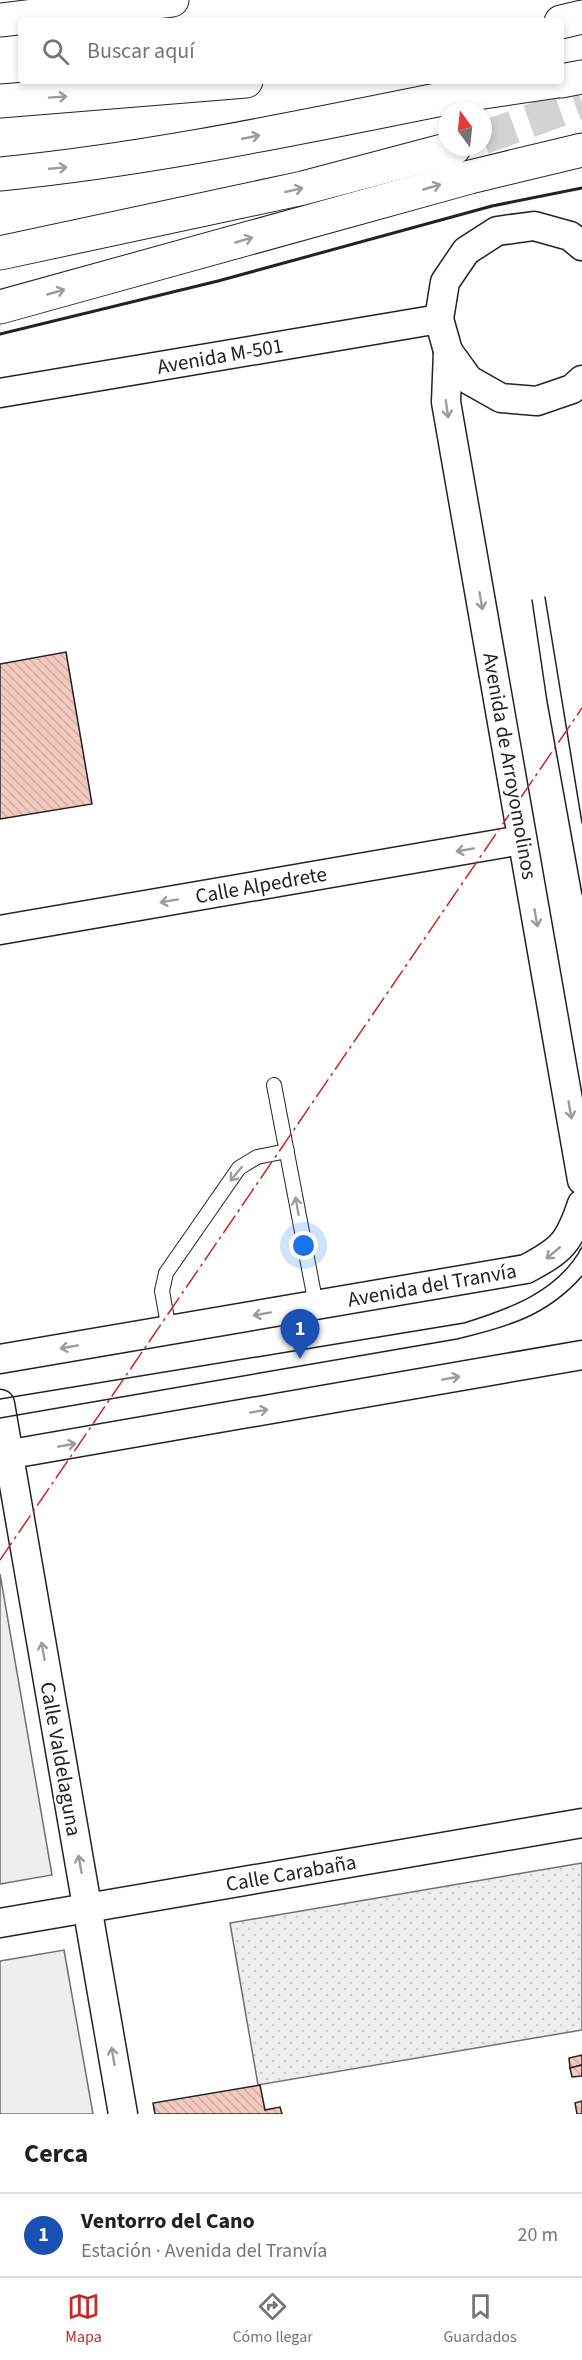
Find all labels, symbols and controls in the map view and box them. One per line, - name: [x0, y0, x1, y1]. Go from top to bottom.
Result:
- search box: [18, 18, 564, 84]
- icon: search: [39, 35, 72, 68]
- text: Buscar aquí: [87, 35, 195, 67]
- one-way arrow: [48, 91, 68, 102]
- north arrow: [438, 102, 492, 156]
- one-way arrow: [240, 131, 260, 142]
- one-way arrow: [48, 162, 68, 173]
- one-way arrow: [422, 181, 441, 192]
- one-way arrow: [283, 184, 303, 195]
- one-way arrow: [234, 233, 253, 245]
- one-way arrow: [47, 286, 66, 297]
- street label: Avenida M-501: [155, 330, 285, 382]
- one-way arrow: [442, 399, 453, 419]
- one-way arrow: [476, 591, 487, 611]
- street label: Avenida de Arroyomolinos: [475, 650, 545, 882]
- one-way arrow: [455, 845, 475, 856]
- street label: Calle Alpedrete: [193, 859, 329, 911]
- one-way arrow: [160, 896, 180, 907]
- one-way arrow: [531, 907, 542, 927]
- one-way arrow: [565, 1099, 576, 1119]
- one-way arrow: [230, 1166, 243, 1182]
- one-way arrow: [291, 1197, 302, 1217]
- your location: [289, 1231, 318, 1260]
- one-way arrow: [545, 1246, 561, 1259]
- street label: Avenida del Tranvía: [345, 1255, 519, 1315]
- one-way arrow: [252, 1309, 272, 1320]
- pin: 1: [280, 1310, 320, 1359]
- one-way arrow: [60, 1342, 80, 1353]
- one-way arrow: [440, 1372, 460, 1383]
- one-way arrow: [248, 1405, 268, 1416]
- one-way arrow: [56, 1439, 76, 1450]
- one-way arrow: [37, 1642, 48, 1662]
- street label: Calle Valdelaguna: [33, 1679, 89, 1839]
- street label: Calle Carabaña: [223, 1847, 359, 1899]
- one-way arrow: [74, 1855, 85, 1875]
- one-way arrow: [107, 2047, 118, 2067]
- text: Cerca: [24, 2135, 88, 2172]
- text: Ventorro del Cano: [81, 2205, 255, 2237]
- text: 1: [38, 2221, 49, 2249]
- text: 20 m: [518, 2221, 558, 2249]
- text: Estación · Avenida del Tranvía: [81, 2237, 327, 2265]
- tab: Mapa: [65, 2290, 102, 2348]
- tab: Cómo llegar: [232, 2290, 313, 2348]
- tab: Guardados: [443, 2290, 517, 2348]

